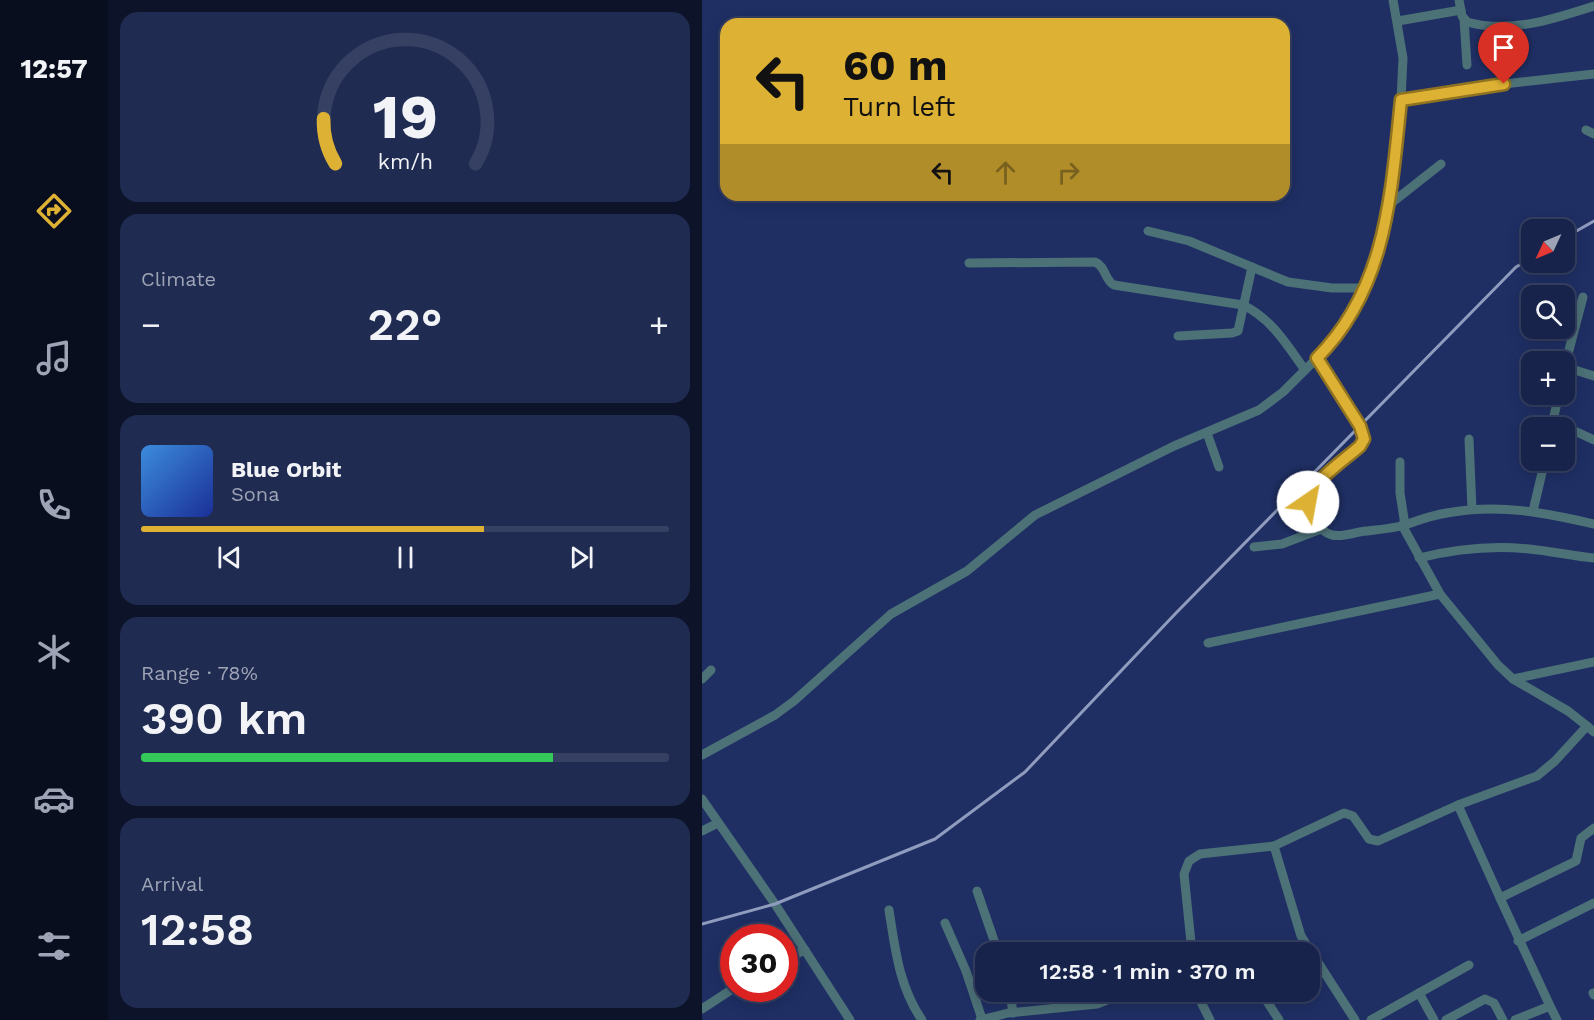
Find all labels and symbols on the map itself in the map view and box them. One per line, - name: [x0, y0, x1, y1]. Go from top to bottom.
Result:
- pin: [1478, 22, 1529, 84]
- north arrow: [1521, 219, 1575, 273]
- position arrow: [1276, 470, 1340, 534]
- speed limit sign: 30: [720, 924, 798, 1002]

